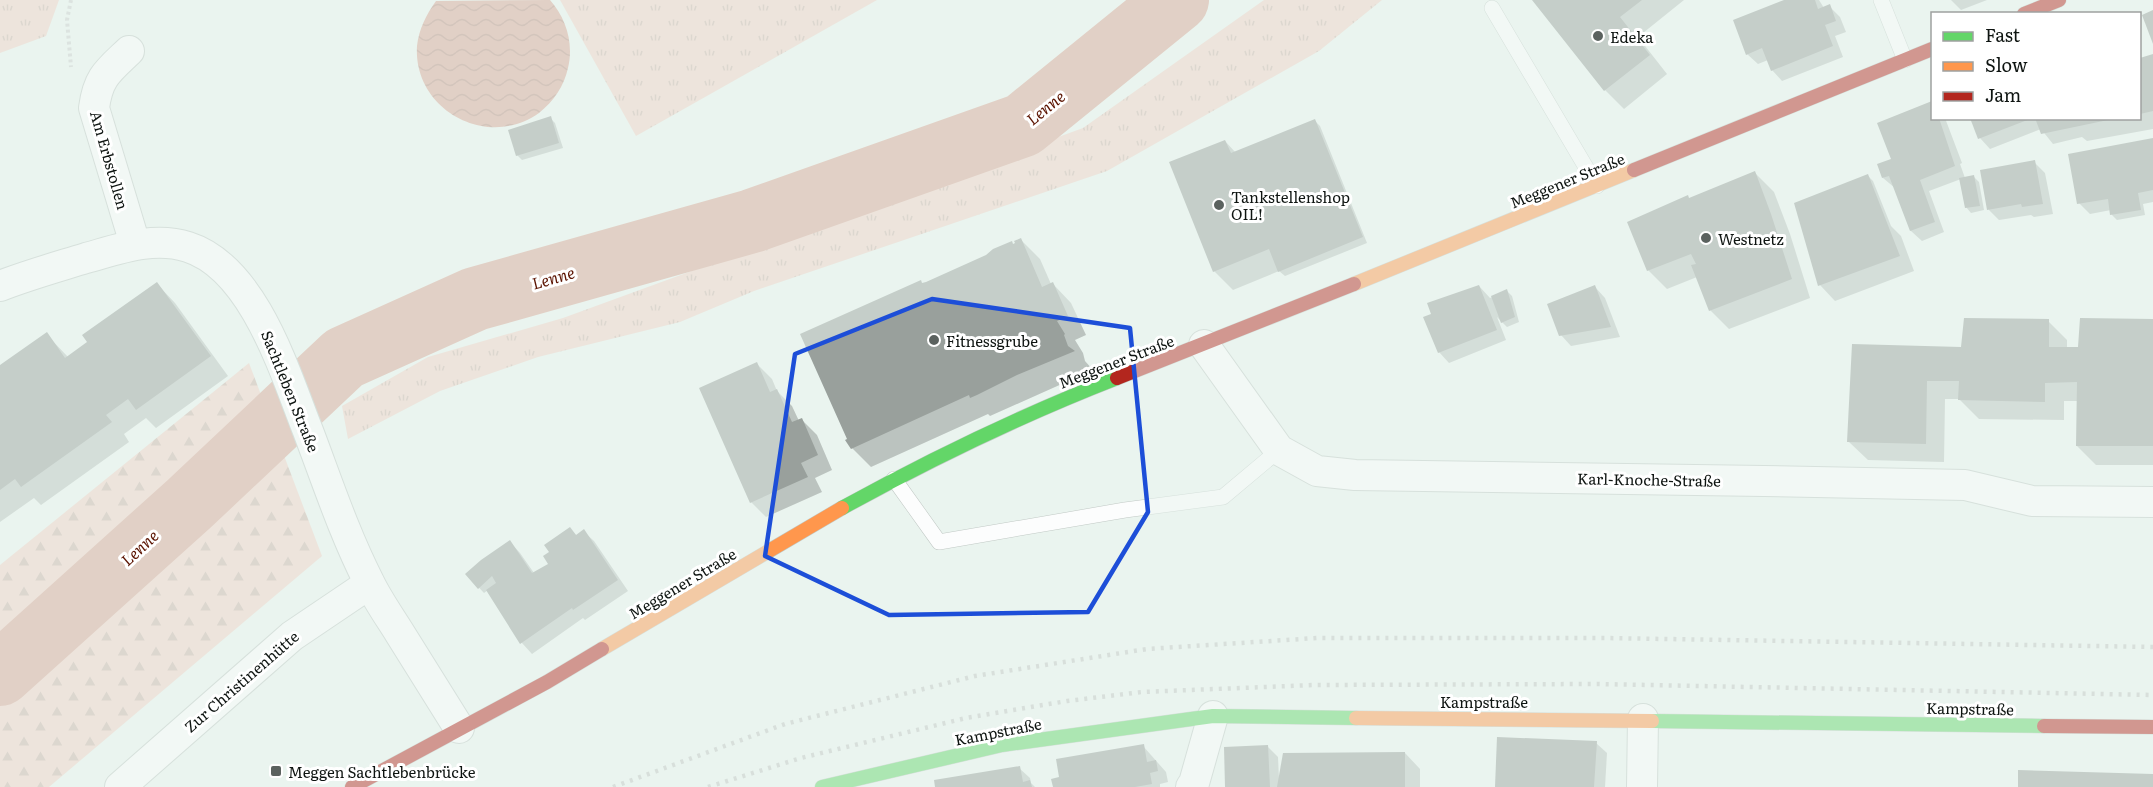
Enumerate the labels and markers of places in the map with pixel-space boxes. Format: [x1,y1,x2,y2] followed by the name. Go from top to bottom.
[1610,25,1654,48] place label: Edeka
[1591,29,1605,43] marker: Edeka
[1231,185,1350,225] place label: Tankstellenshop OIL!
[1212,198,1226,212] marker: Tankstellenshop OIL!
[1718,227,1784,250] place label: Westnetz
[1699,231,1713,245] marker: Westnetz
[946,329,1038,352] place label: Fitnessgrube
[927,333,941,347] marker: Fitnessgrube
[288,760,476,783] place label: Meggen Sachtlebenbrücke
[269,764,283,778] marker: Meggen Sachtlebenbrücke

